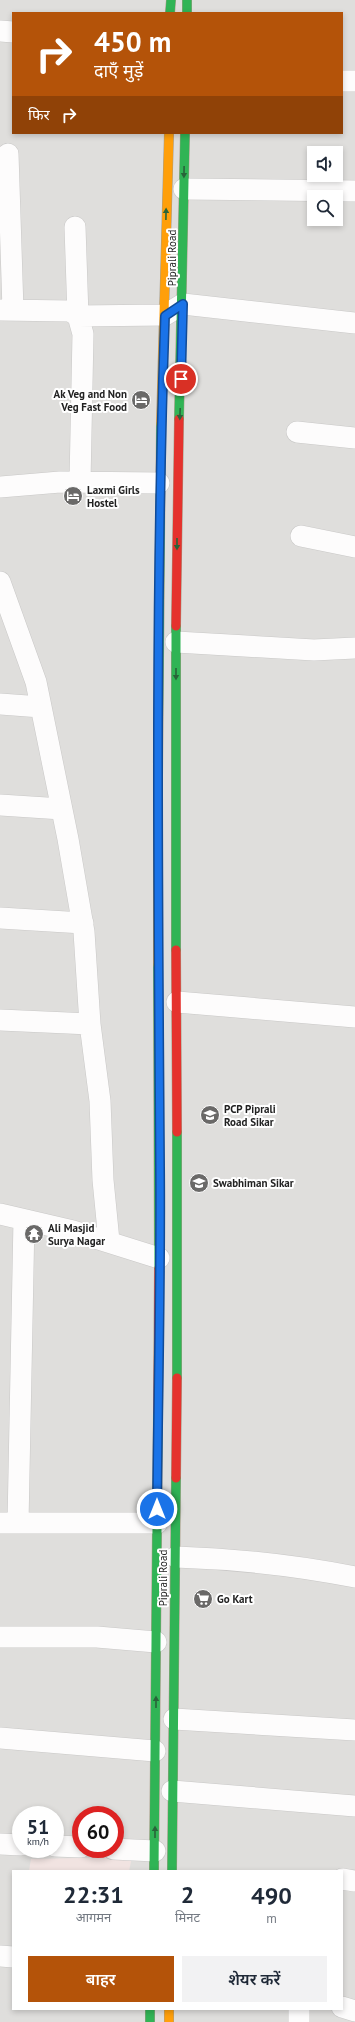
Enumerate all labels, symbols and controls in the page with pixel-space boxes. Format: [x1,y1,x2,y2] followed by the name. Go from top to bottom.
[94,23,171,60] text: 450 m
[28,28,80,80] icon: right
[94,59,143,82] text: दाएँ मुड़ें
[58,104,80,126] icon: right
[28,105,50,124] text: फिर
[307,146,343,226] map controls
[307,146,343,182] button: sound
[181,166,188,178] one-way arrow
[307,190,343,226] button: search
[163,207,169,220] one-way arrow
[165,230,179,286] street label: Piprali Road
[164,362,198,396] pin
[170,368,192,390] icon: arrive
[54,387,127,414] place label: Ak Veg and Non Veg Fast Food
[130,389,152,411] hotel icon: Ak Veg and Non Veg Fast Food
[177,408,183,421] one-way arrow
[87,483,140,510] place label: Laxmi Girls Hostel
[62,485,84,507] hotel icon: Laxmi Girls Hostel
[174,538,180,551] one-way arrow
[173,668,179,681] one-way arrow
[224,1102,276,1129] place label: PCP Piprali Road Sikar
[199,1104,221,1126] school or university icon: PCP Piprali Road Sikar
[188,1172,210,1194] school or university icon: Swabhiman Sikar
[213,1176,294,1190] place label: Swabhiman Sikar
[48,1221,105,1248] place label: Ali Masjid Surya Nagar
[23,1223,45,1245] temple icon: Ali Masjid Surya Nagar
[136,1488,178,1530] position arrow
[156,1550,170,1606] street label: Piprali Road
[192,1588,214,1610] supermarket icon: Go Kart
[217,1592,253,1606] place label: Go Kart
[153,1695,159,1708] one-way arrow
[72,1806,124,1858] speed limit sign: 60
[27,1814,49,1840] text: 51
[152,1825,158,1838] one-way arrow
[27,1835,49,1848] text: km/h
[63,1879,124,1910] text: 22:31
[181,1879,194,1910] text: 2
[251,1880,292,1911] text: 490
[76,1909,111,1926] text: आगमन
[175,1909,200,1926] text: मिनट
[266,1910,277,1927] text: m
[28,1956,174,2002] button: बाहर
[182,1956,327,2002] button: शेयर करें

